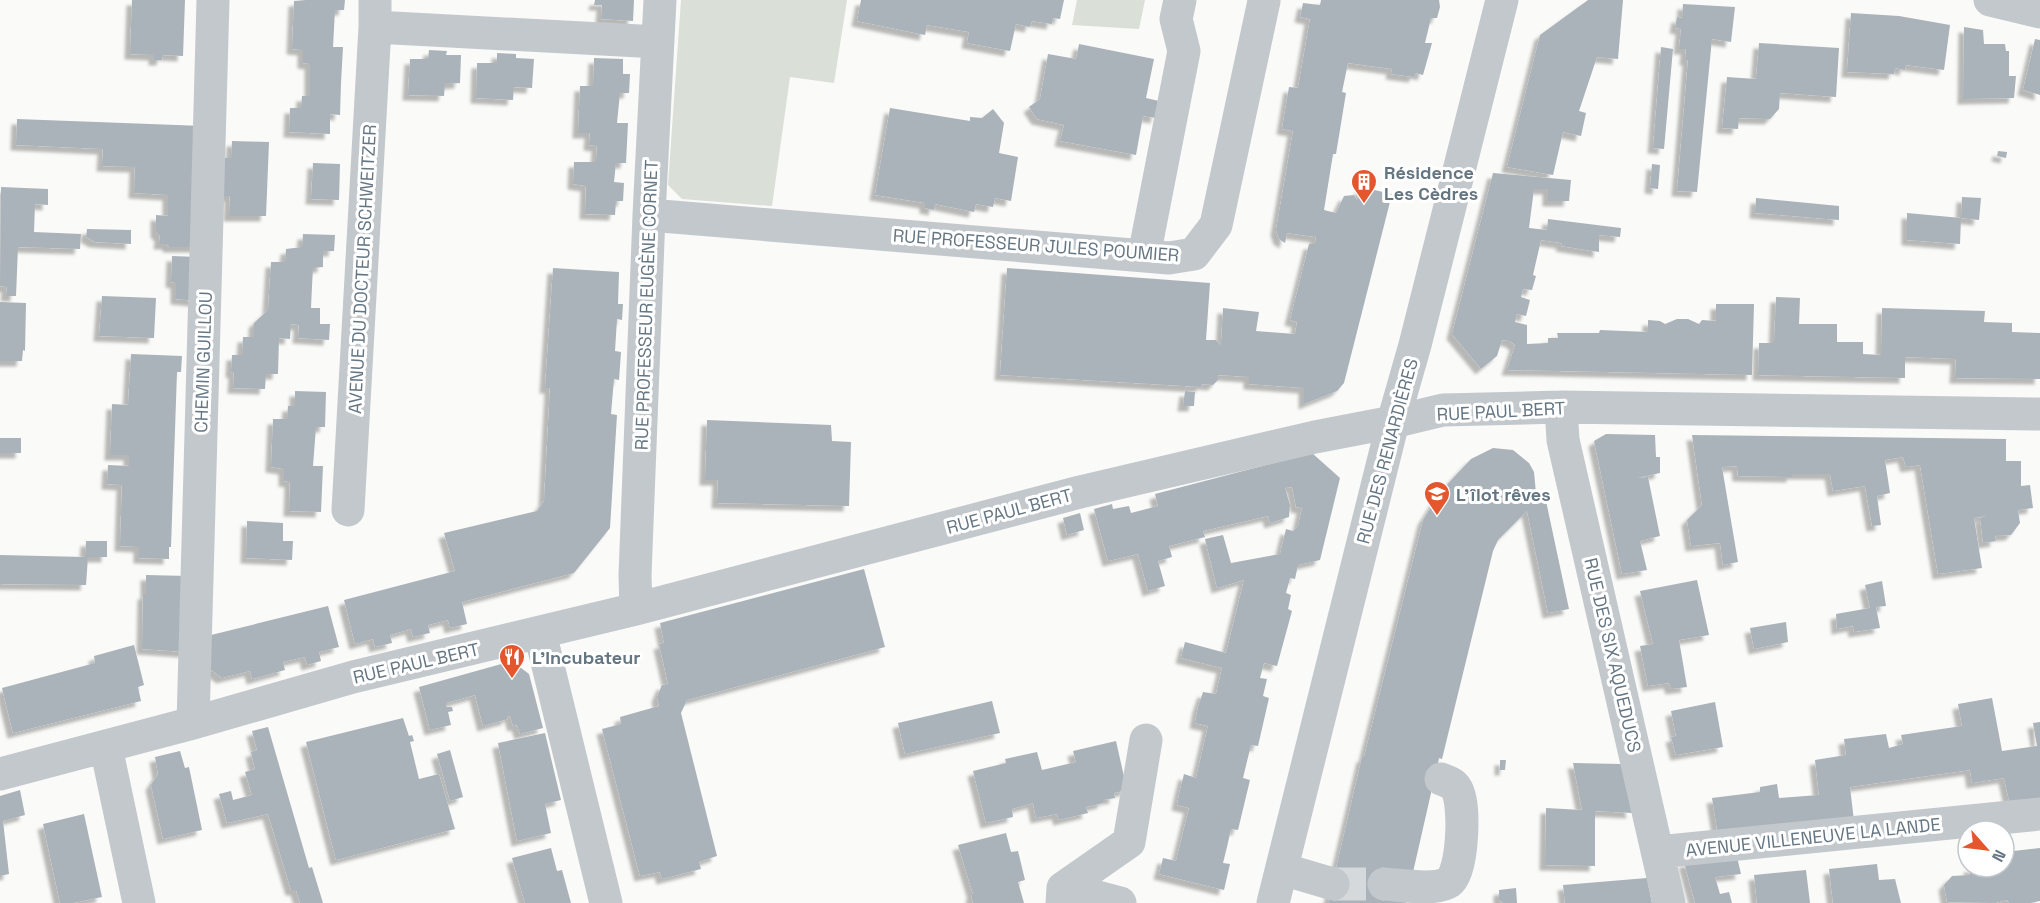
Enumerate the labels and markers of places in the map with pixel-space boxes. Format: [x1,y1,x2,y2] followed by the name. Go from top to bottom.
[1384,161,1478,205] place label: Résidence Les Cèdres
[1349,167,1379,205] building icon: Résidence Les Cèdres
[1422,479,1452,517] school or university icon: L'îlot rêves
[1456,483,1551,506] place label: L'îlot rêves
[497,642,527,680] restaurant icon: L'Incubateur
[532,646,640,669] place label: L'Incubateur

